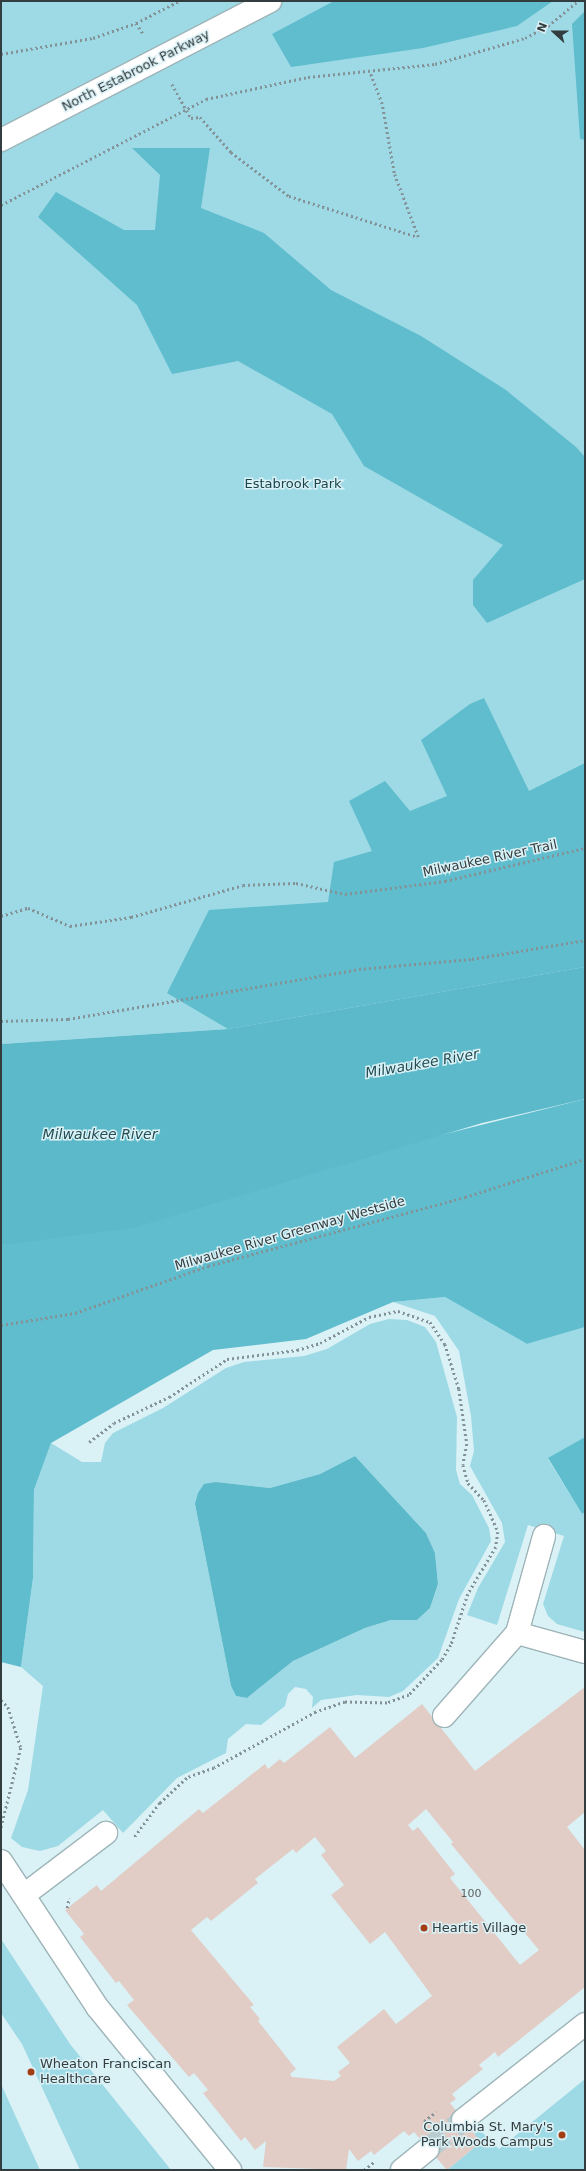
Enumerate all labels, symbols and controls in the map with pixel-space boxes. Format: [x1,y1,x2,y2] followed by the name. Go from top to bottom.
[534,12,574,52] north arrow
[535,21,550,34] text: N
[59,27,213,115] street label: North Estabrook Parkway
[244,476,342,492] park label: Estabrook Park
[421,837,559,881] street label: Milwaukee River Trail
[364,1045,480,1081] water label: Milwaukee River
[43,1126,157,1142] water label: Milwaukee River
[173,1194,407,1274] street label: Milwaukee River Greenway Westside
[461,1887,481,1901] house number: 100
[432,1920,526,1936] place label: Heartis Village
[419,1923,429,1933] marker: Heartis Village
[40,2057,171,2088] place label: Wheaton Franciscan Healthcare
[25,2066,37,2078] marker: Wheaton Franciscan Healthcare
[421,2120,553,2151] place label: Columbia St. Mary's Park Woods Campus
[556,2129,568,2141] marker: Columbia St. Mary's Park Woods Campus

